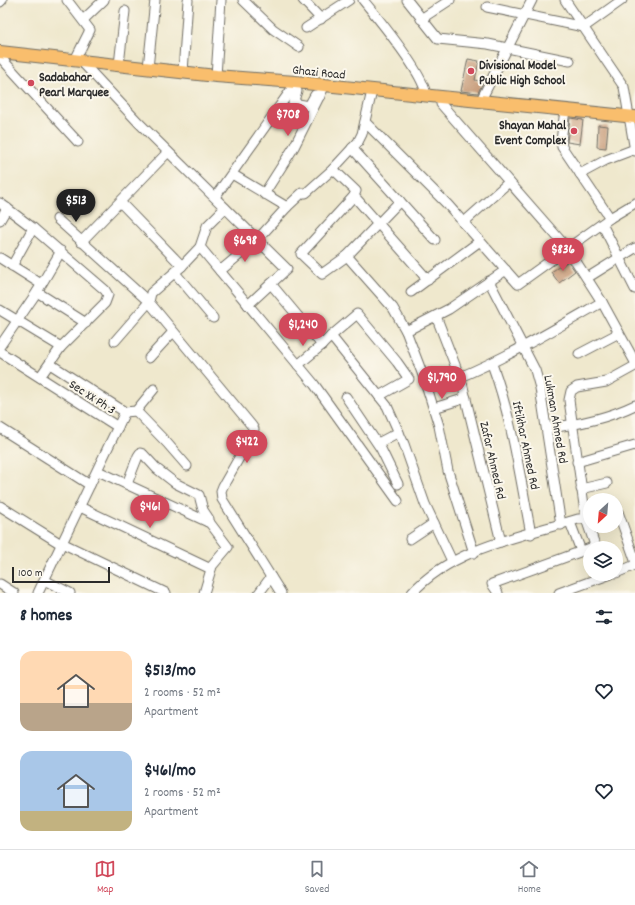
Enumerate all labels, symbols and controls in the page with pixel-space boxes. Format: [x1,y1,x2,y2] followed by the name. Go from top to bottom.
[479,57,566,91] place label: Divisional Model Public High School
[291,61,346,86] street label: Ghazi Road
[466,66,476,76] marker: Divisional Model Public High School
[39,69,109,103] place label: Sadabahar Pearl Marquee
[26,78,36,88] marker: Sadabahar Pearl Marquee
[264,103,312,137] pin: $708
[276,106,300,125] text: $708
[494,117,567,151] place label: Shayan Mahal Event Complex
[569,126,579,136] marker: Shayan Mahal Event Complex
[52,189,100,223] pin: $513
[65,192,87,211] text: $513
[221,229,269,263] pin: $698
[233,232,257,251] text: $698
[539,238,587,272] pin: $836
[551,241,575,260] text: $836
[270,313,336,347] pin: $1,240
[288,316,318,335] text: $1,240
[409,366,475,400] pin: $1,790
[427,369,457,388] text: $1,790
[537,374,572,465] street label: Lukman Ahmed Rd
[64,376,119,420] street label: Sec XX Ph 3
[506,399,543,492] street label: Iftikhar Ahmed Rd
[473,420,510,501] street label: Zafar Ahmed Rd
[223,430,271,464] pin: $422
[235,433,259,452] text: $422
[583,493,623,533] north arrow
[583,493,623,581] map controls
[126,495,174,529] pin: $461
[139,498,161,517] text: $461
[583,541,623,581] button: layers
[12,565,110,584] scale bar
[18,566,42,582] text: 100 m
[20,605,72,629] text: 8 homes
[593,606,615,628] icon: filters
[144,660,196,684] text: $513/mo
[52,667,100,715] icon: home
[593,680,615,702] icon: heart
[144,684,221,703] text: 2 rooms · 52 m²
[144,703,198,722] text: Apartment
[144,760,196,784] text: $461/mo
[52,767,100,815] icon: home
[593,780,615,802] icon: heart
[144,784,221,803] text: 2 rooms · 52 m²
[144,803,198,822] text: Apartment
[94,858,116,898] tab: Map
[305,858,329,898] tab: Saved
[518,858,541,898] tab: Home

